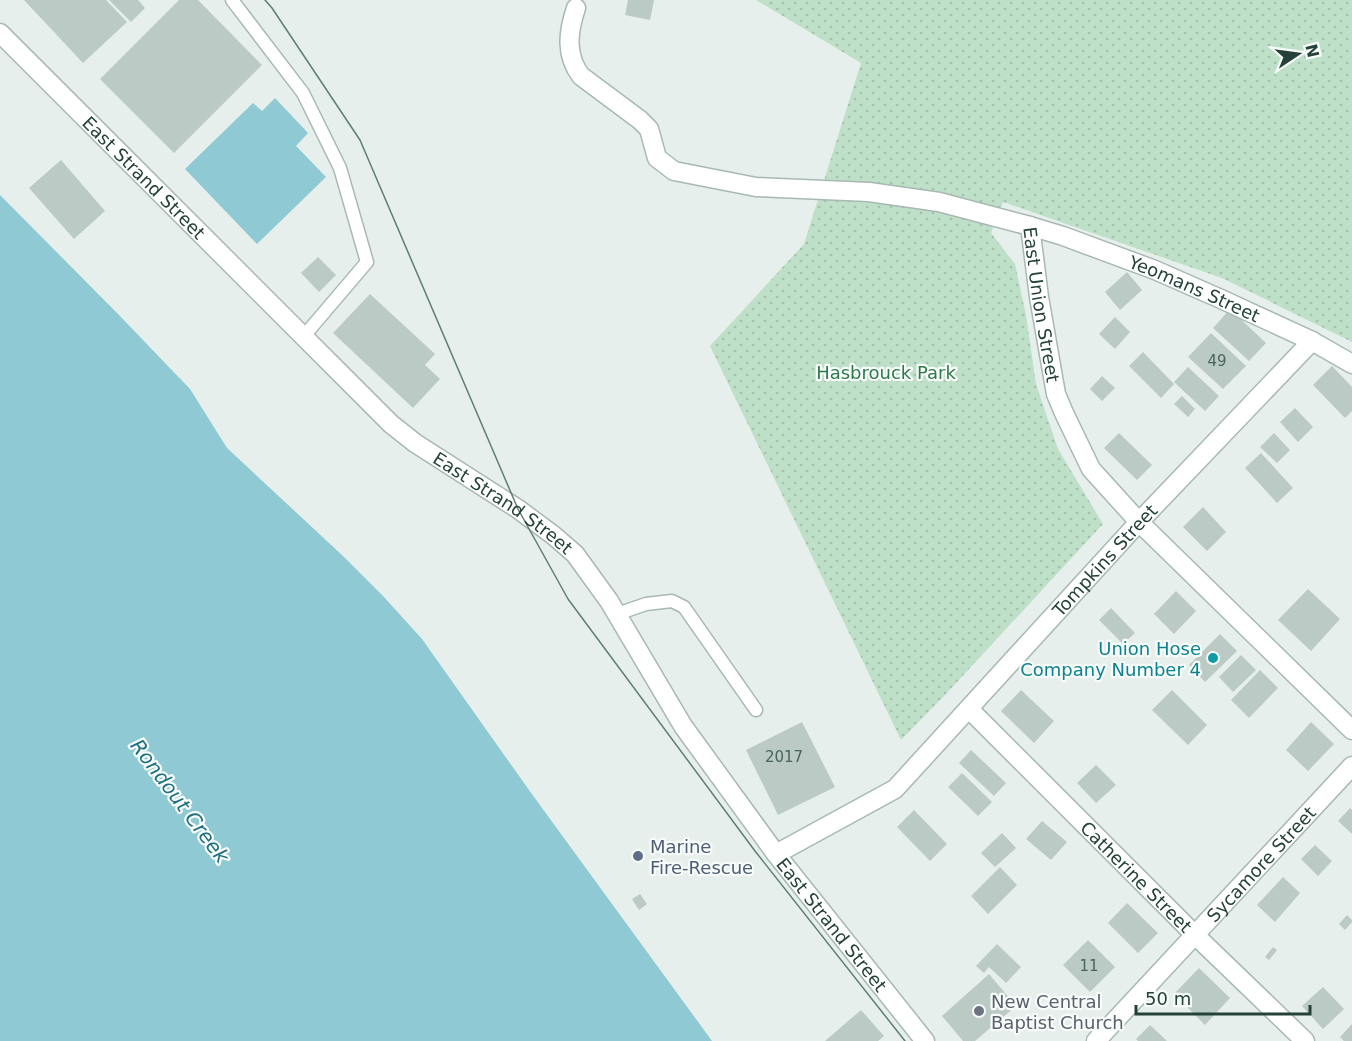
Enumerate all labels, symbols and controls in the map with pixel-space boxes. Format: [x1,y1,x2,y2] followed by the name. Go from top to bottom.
[1268,24,1328,84] north arrow
[1301,42,1323,59] text: N
[79,112,210,243] street label: East Strand Street
[1020,226,1064,384] street label: East Union Street
[1125,250,1263,326] street label: Yeomans Street
[1207,352,1227,370] house number: 49
[816,362,956,383] park label: Hasbrouck Park
[430,447,577,558] street label: East Strand Street
[1047,500,1161,621] street label: Tompkins Street
[1020,638,1201,680] place label: Union Hose Company Number 4
[1206,651,1220,665] marker: Union Hose Company Number 4
[126,734,235,869] water label: Rondout Creek
[765,748,803,766] house number: 2017
[1202,802,1320,926] street label: Sycamore Street
[1077,817,1197,937] street label: Catherine Street
[650,836,753,878] place label: Marine Fire-Rescue
[631,849,645,863] marker: Marine Fire-Rescue
[772,853,892,995] street label: East Strand Street
[1079,957,1099,975] house number: 11
[1136,978,1310,1016] scale bar
[1145,988,1191,1009] text: 50 m
[991,991,1124,1033] place label: New Central Baptist Church
[972,1004,986,1018] marker: New Central Baptist Church

